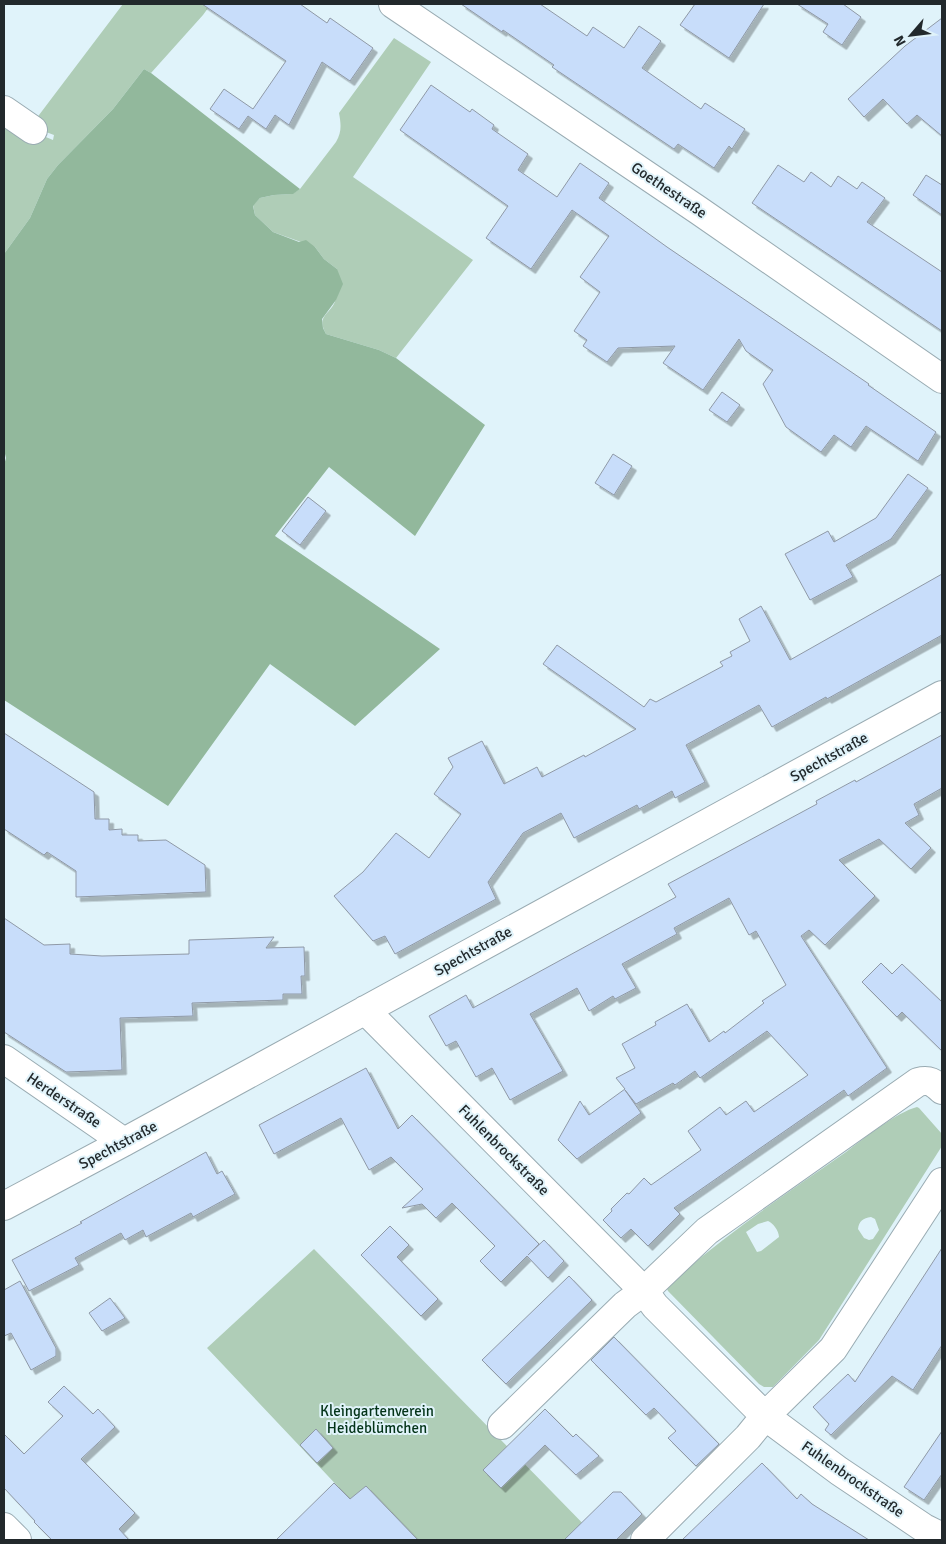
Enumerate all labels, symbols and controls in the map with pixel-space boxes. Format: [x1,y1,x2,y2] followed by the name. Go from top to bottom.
[886,10,936,60] north arrow
[890,33,910,49] text: N
[628,158,710,222] street label: Goethestraße
[787,728,871,786] street label: Spechtstraße
[431,922,515,980] street label: Spechtstraße
[23,1069,105,1131] street label: Herderstraße
[455,1101,553,1199] street label: Fuhlenbrockstraße
[76,1117,160,1173] street label: Spechtstraße
[320,1402,434,1437] park label: Kleingartenverein Heideblümchen
[798,1437,908,1521] street label: Fuhlenbrockstraße

